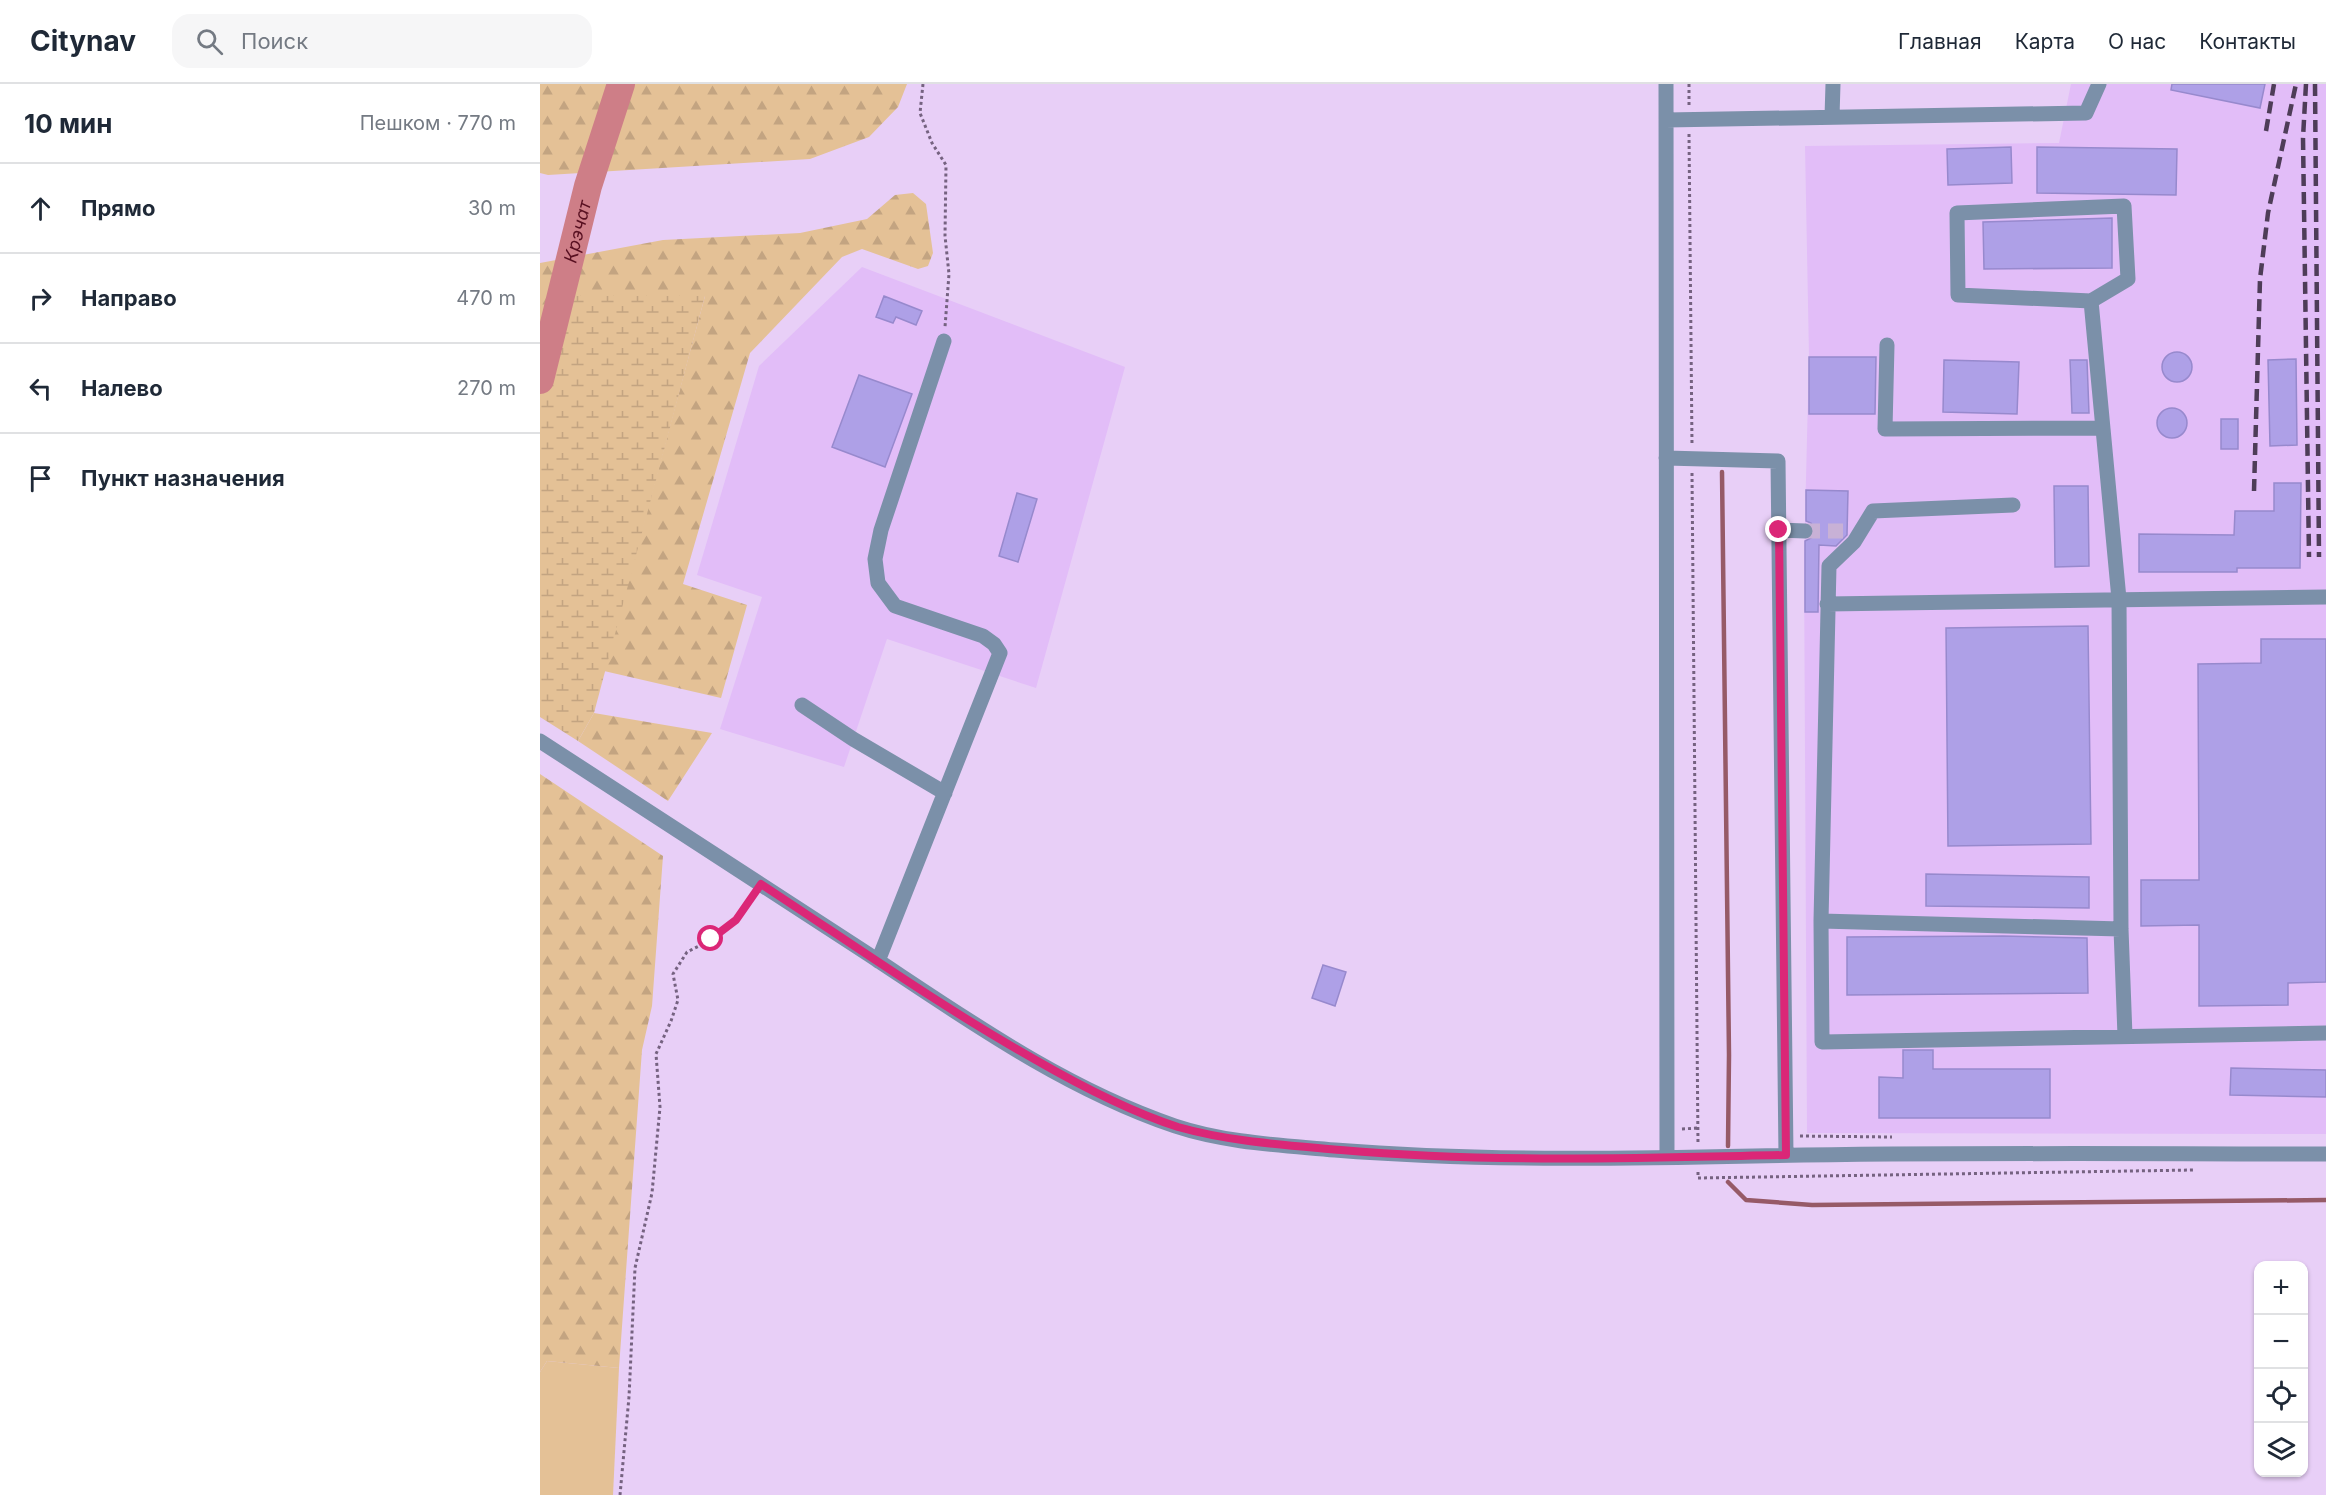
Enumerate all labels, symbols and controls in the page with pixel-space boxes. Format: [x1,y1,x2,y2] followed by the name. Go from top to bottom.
[172,14,592,68] search box
[30,24,136,58] text: Citynav
[193,25,226,58] icon: search
[241,28,308,54] text: Поиск
[1898,29,1982,54] text: Главная
[2015,29,2075,54] text: Карта
[2108,29,2166,54] text: О нас
[2199,29,2296,54] text: Контакты
[24,108,112,139] text: 10 мин
[360,111,516,135] text: Пешком · 770 m
[24,192,57,225] icon: ahead
[81,195,155,221] text: Прямо
[468,196,516,220] text: 30 m
[559,197,595,265] water label: Крэчат
[24,282,57,315] icon: right
[81,285,177,311] text: Направо
[456,286,516,310] text: 470 m
[24,372,57,405] icon: left
[81,375,163,401] text: Налево
[457,376,516,400] text: 270 m
[24,462,57,495] icon: arrive
[81,465,285,491] text: Пункт назначения
[1765,516,1791,542] route end
[697,925,723,951] route start
[2254,1261,2308,1477] map controls
[2254,1261,2308,1315] button: +
[2254,1315,2308,1369] button: −
[2254,1369,2308,1423] button: locate
[2254,1423,2308,1477] button: layers

